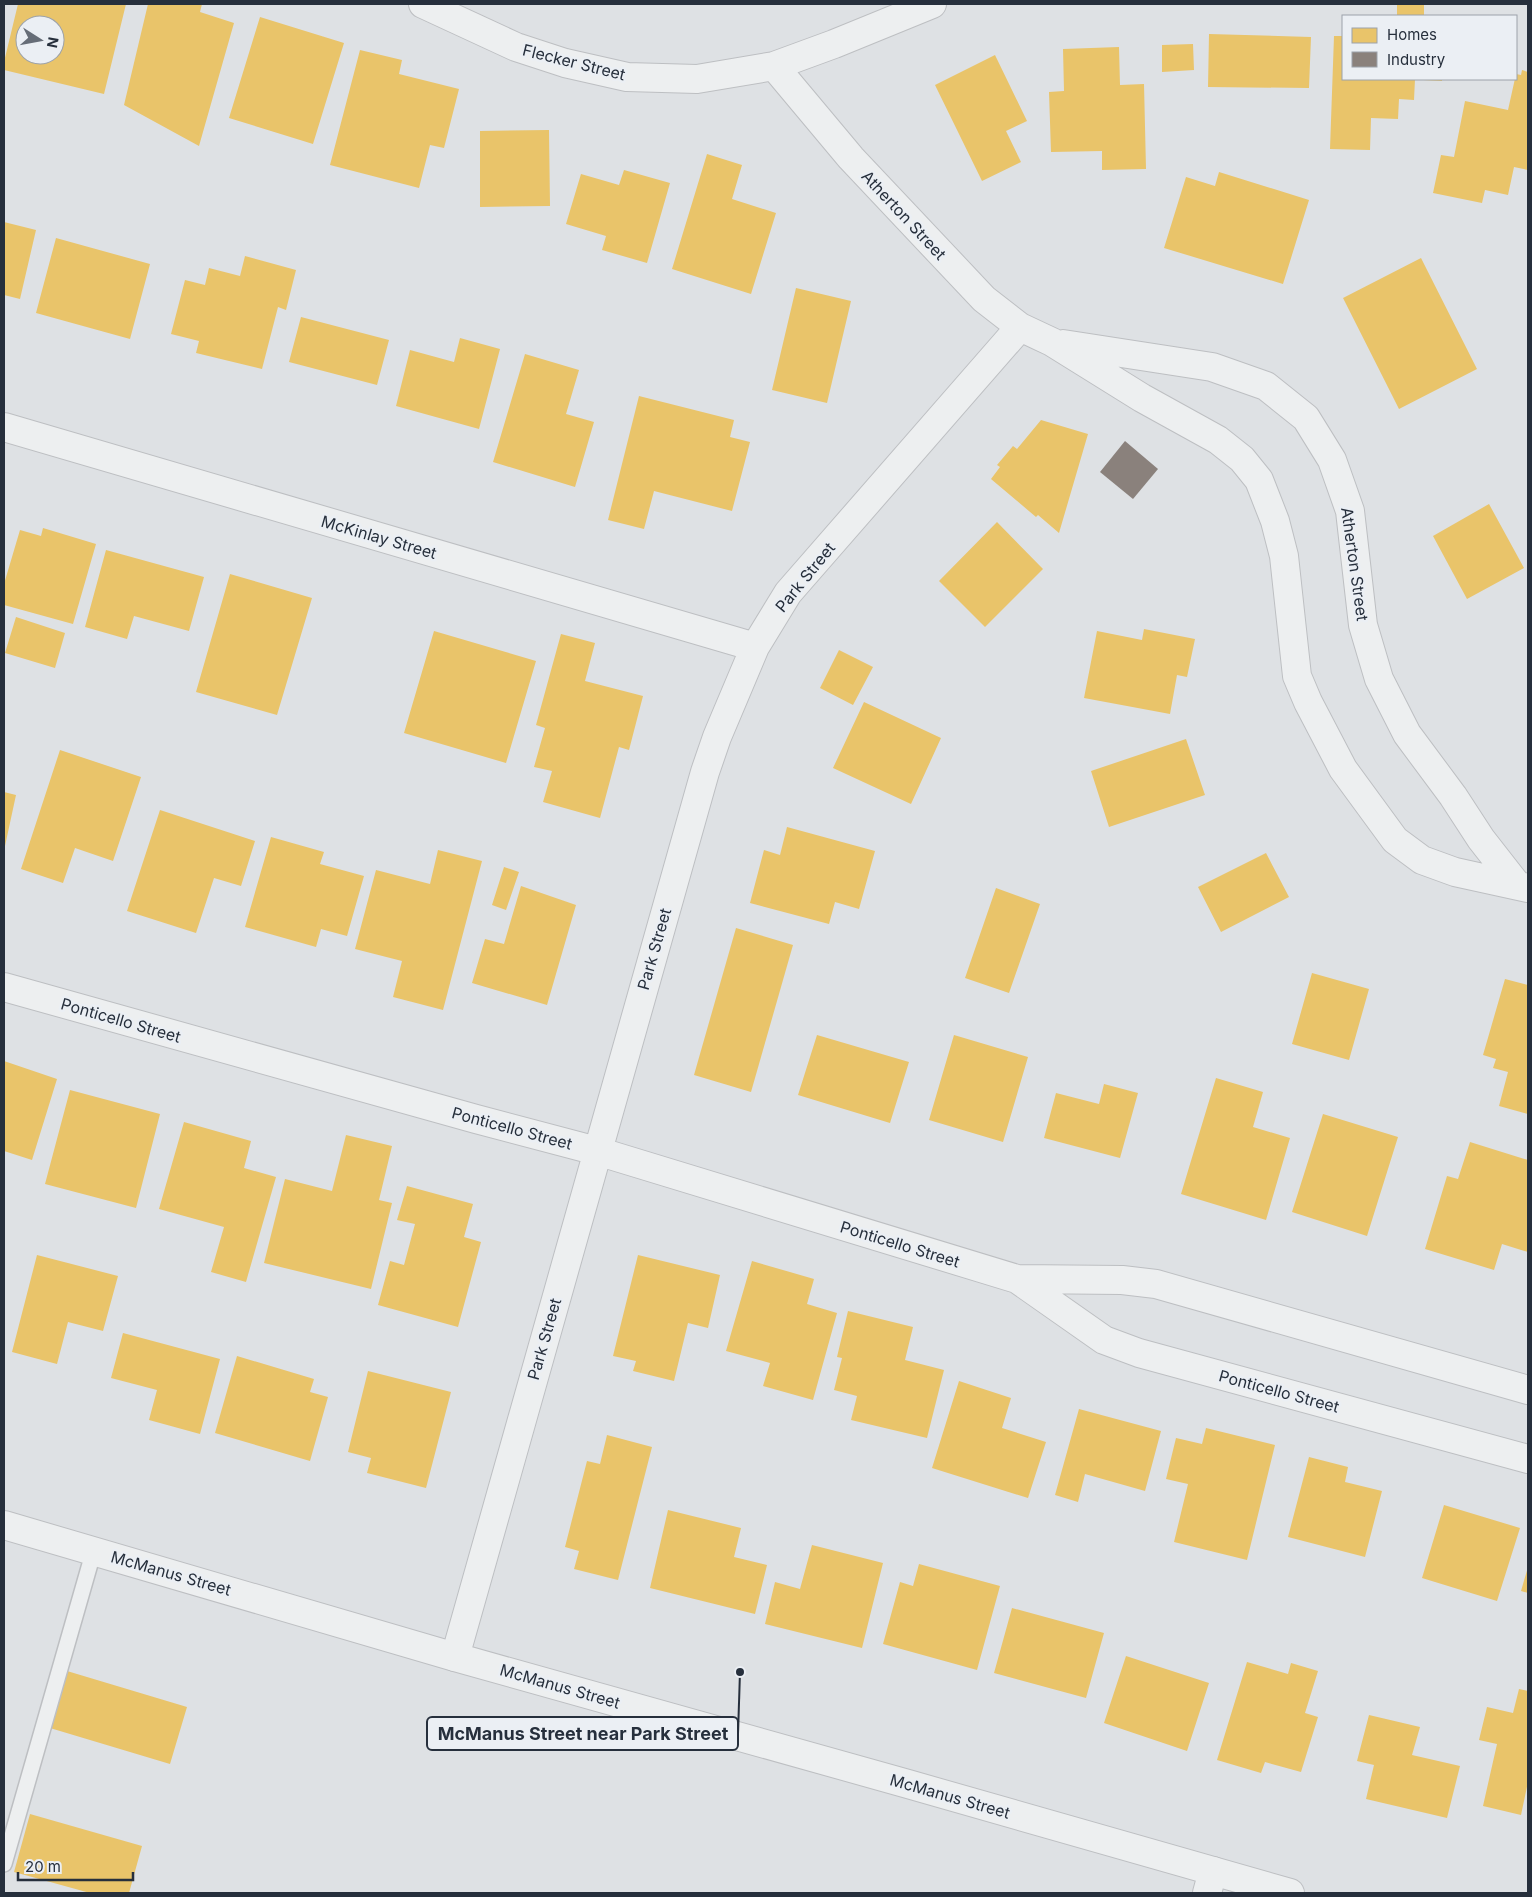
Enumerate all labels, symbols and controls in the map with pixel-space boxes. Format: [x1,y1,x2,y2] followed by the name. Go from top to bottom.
[15,15,65,65] north arrow
[1342,15,1517,80] legend
[1387,25,1437,44] text: Homes
[44,36,63,49] text: N
[521,40,627,84] street label: Flecker Street
[1387,50,1446,69] text: Industry
[858,166,950,264] street label: Atherton Street
[1337,506,1373,622] street label: Atherton Street
[319,511,439,563] street label: McKinlay Street
[771,538,839,616] street label: Park Street
[633,906,675,992] street label: Park Street
[59,993,183,1047] street label: Ponticello Street
[450,1102,574,1154] street label: Ponticello Street
[838,1216,962,1272] street label: Ponticello Street
[523,1296,565,1382] street label: Park Street
[1217,1365,1341,1417] street label: Ponticello Street
[109,1546,233,1600] street label: McManus Street
[498,1659,622,1713] street label: McManus Street
[427,1717,738,1750] callout: McManus Street near Park Street
[438,1723,729,1744] text: McManus Street near Park Street
[888,1769,1012,1823] street label: McManus Street
[18,1850,132,1882] scale bar
[25,1857,61,1876] text: 20 m

